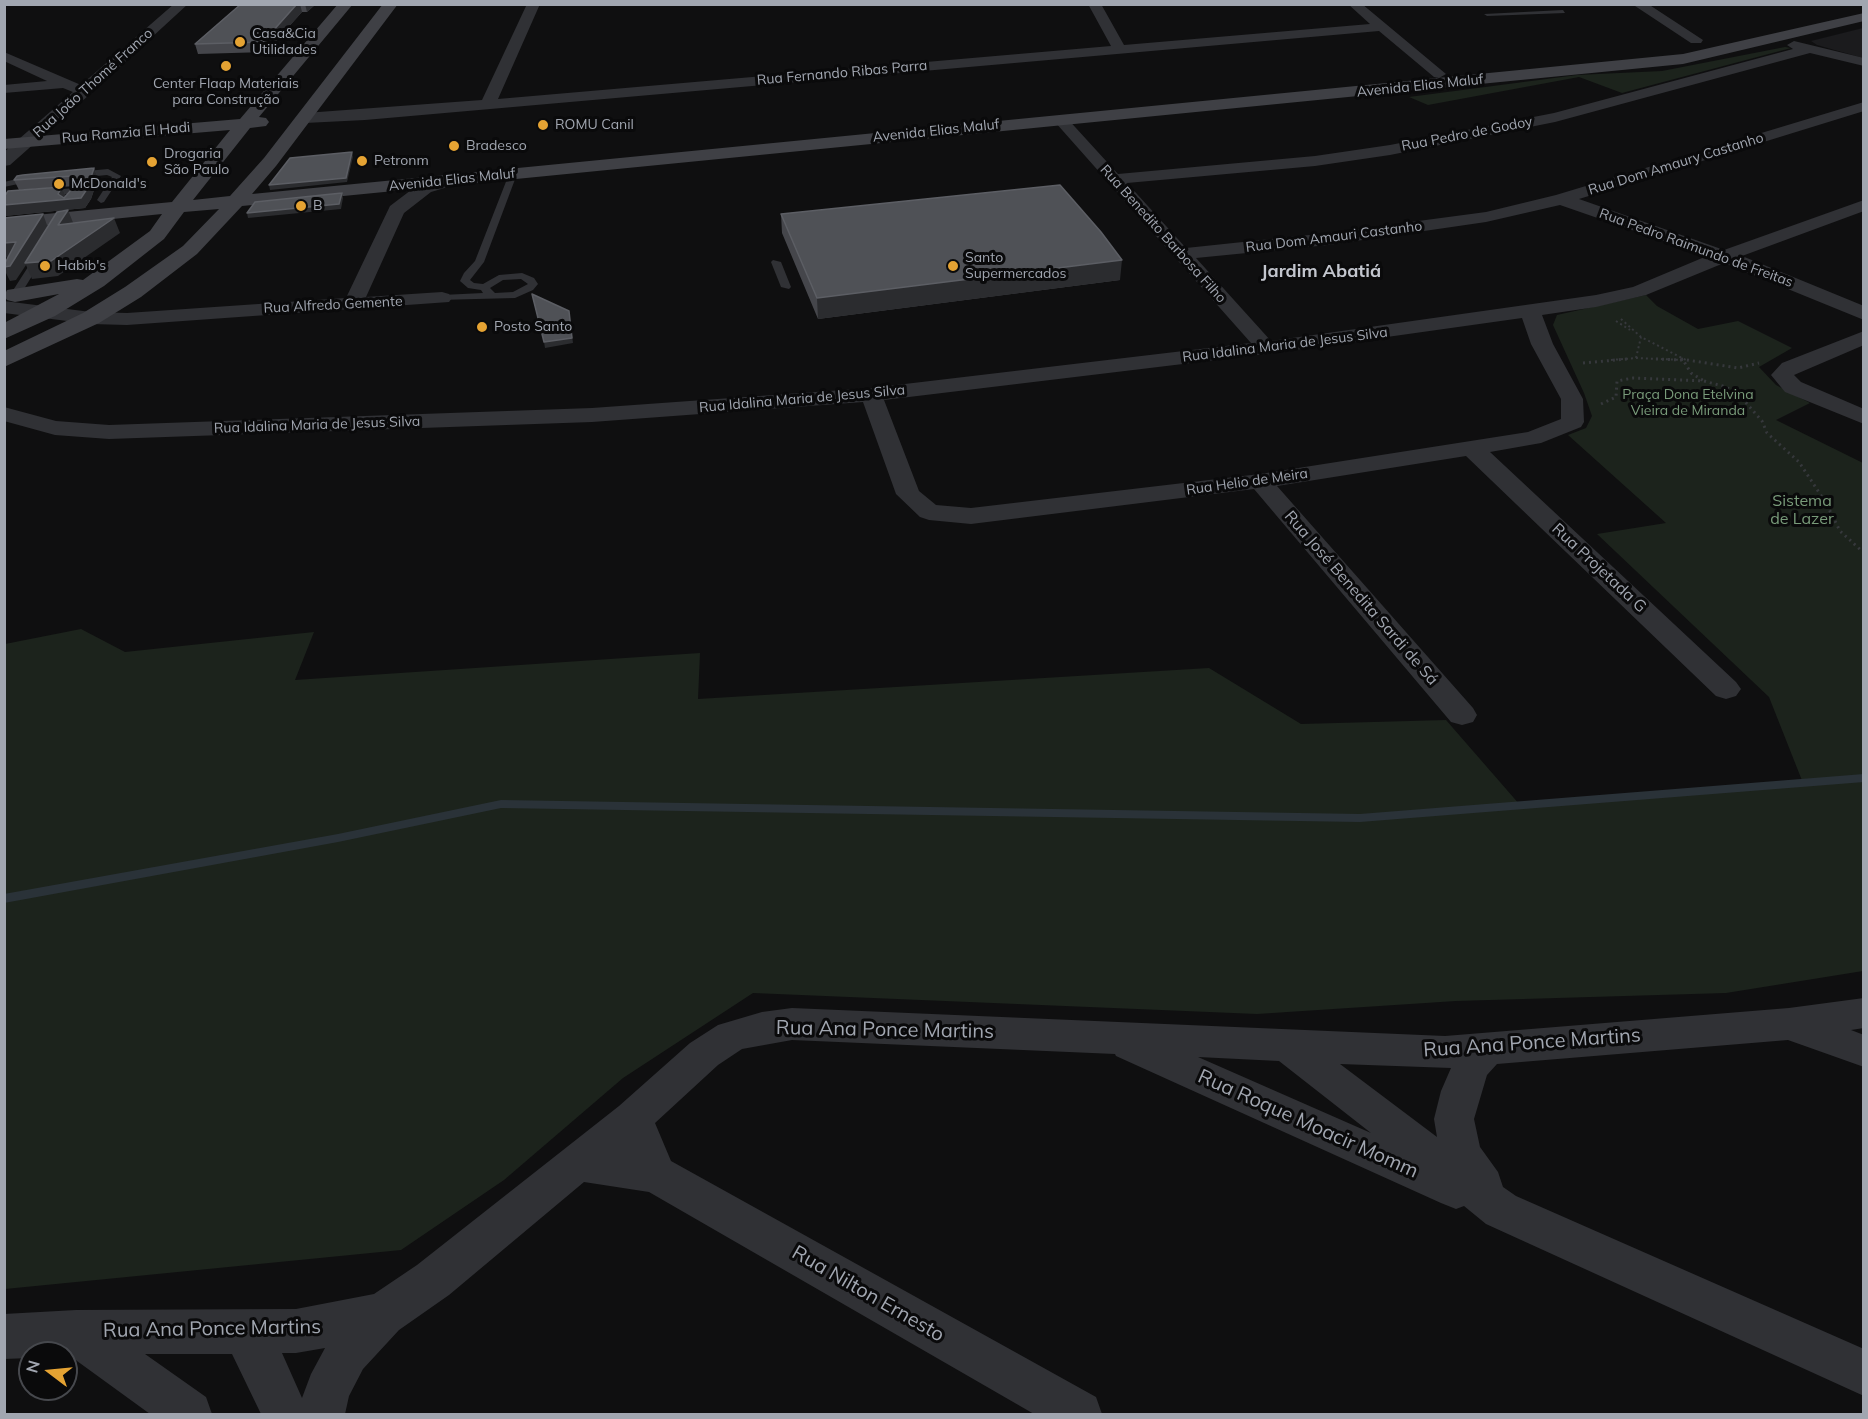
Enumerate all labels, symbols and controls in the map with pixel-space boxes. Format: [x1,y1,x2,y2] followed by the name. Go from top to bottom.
[30,25,156,141] street label: Rua João Thomé Franco
[252,26,317,58] place label: Casa&Cia Utilidades
[233,35,247,49] marker: Casa&Cia Utilidades
[756,57,928,89] street label: Rua Fernando Ribas Parra
[219,59,233,73] marker: Center Flaap Materiais para Construção
[1356,71,1484,101] street label: Avenida Elias Maluf
[153,76,299,108] place label: Center Flaap Materiais para Construção
[1400,113,1534,155] street label: Rua Pedro de Godoy
[872,116,1000,146] street label: Avenida Elias Maluf
[555,117,634,133] place label: ROMU Canil
[536,118,550,132] marker: ROMU Canil
[61,119,191,147] street label: Rua Ramzia El Hadi
[1586,129,1766,199] street label: Rua Dom Amaury Castanho
[466,138,527,154] place label: Bradesco
[447,139,461,153] marker: Bradesco
[164,146,229,178] place label: Drogaria São Paulo
[374,153,429,169] place label: Petronm
[355,154,369,168] marker: Petronm
[145,155,159,169] marker: Drogaria São Paulo
[1096,161,1230,307] street label: Rua Benedito Barbosa Filho
[388,165,516,195] street label: Avenida Elias Maluf
[71,176,147,192] place label: McDonald's
[52,177,66,191] marker: McDonald's
[313,198,323,214] place label: B
[294,199,308,213] marker: B
[1597,205,1795,291] street label: Rua Pedro Raimundo de Freitas
[1245,218,1423,256] street label: Rua Dom Amauri Castanho
[965,250,1066,282] place label: Santo Supermercados
[57,258,106,274] place label: Habib's
[38,259,52,273] marker: Habib's
[946,259,960,273] marker: Santo Supermercados
[1261,261,1381,283] district label: Jardim Abatiá
[263,293,403,317] street label: Rua Alfredo Gemente
[494,319,572,335] place label: Posto Santo
[475,320,489,334] marker: Posto Santo
[1181,324,1389,366] street label: Rua Idalina Maria de Jesus Silva
[698,382,906,416] street label: Rua Idalina Maria de Jesus Silva
[1622,387,1754,419] park label: Praça Dona Etelvina Vieira de Miranda
[213,413,421,437] street label: Rua Idalina Maria de Jesus Silva
[1185,465,1309,499] street label: Rua Helio de Meira
[1770,491,1834,529] park label: Sistema de Lazer
[1280,507,1442,689] street label: Rua José Benedita Sardi de Sá
[1548,519,1650,617] street label: Rua Projetada G
[776,1016,994,1044] street label: Rua Ana Ponce Martins
[1422,1023,1642,1063] street label: Rua Ana Ponce Martins
[1194,1064,1422,1184] street label: Rua Roque Moacir Momm
[787,1241,949,1347] street label: Rua Nilton Ernesto
[103,1315,321,1343] street label: Rua Ana Ponce Martins
[18,1341,78,1401] north arrow
[21,1358,44,1375] text: N

